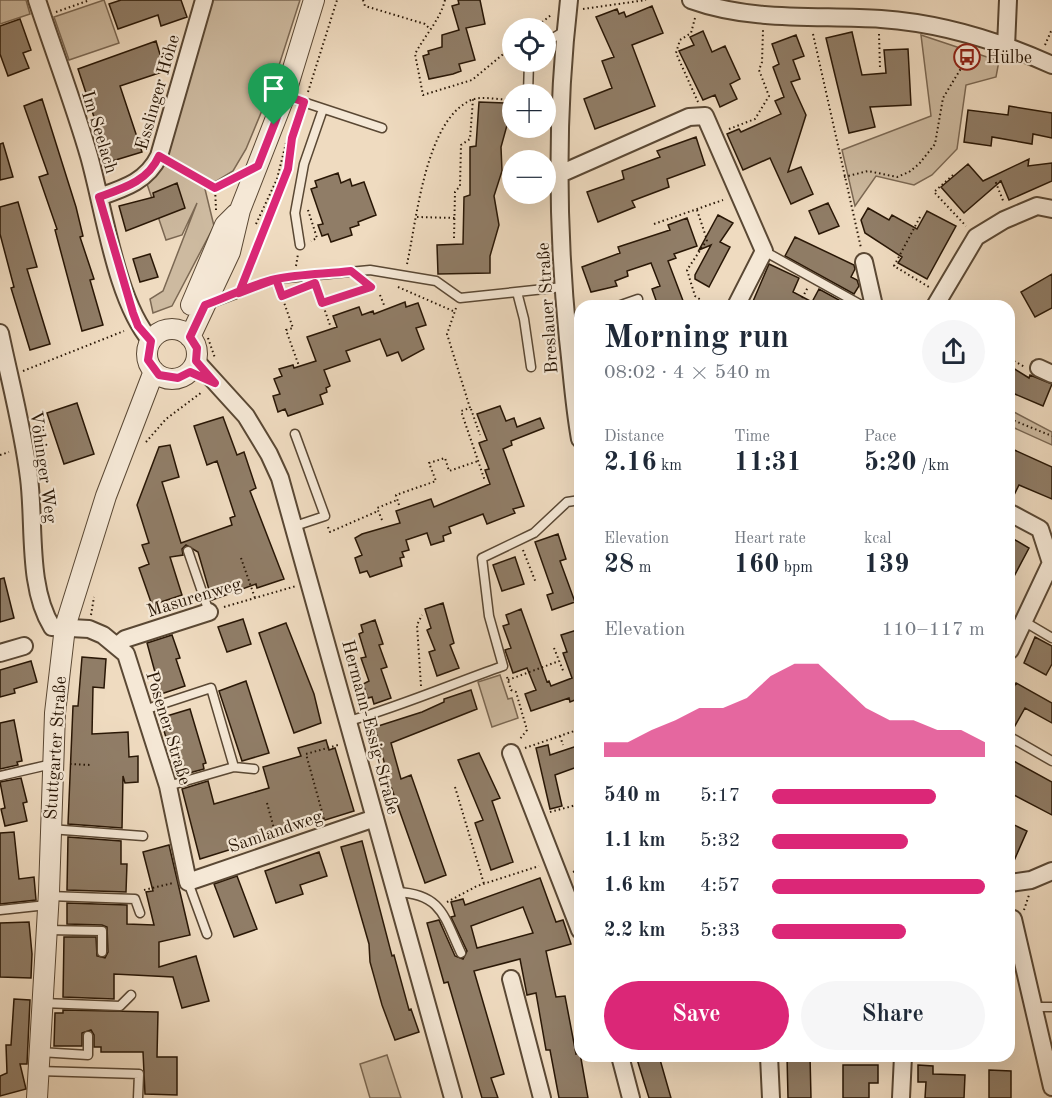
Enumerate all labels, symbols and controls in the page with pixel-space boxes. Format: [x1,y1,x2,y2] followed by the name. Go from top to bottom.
[502,18,556,204] map controls
[502,18,556,72] button: locate
[133,33,183,152] street label: Esslinger Höhe
[952,42,982,72] bus stop icon: Hülbe
[986,49,1032,67] place label: Hülbe
[248,63,299,125] pin
[257,72,290,105] icon: arrive
[502,84,556,138] button: +
[78,89,120,176] street label: Im Seelach
[502,150,556,204] button: −
[534,242,562,374] street label: Breslauer Straße
[922,320,985,383] button: share
[604,322,789,355] text: Morning run
[604,363,771,383] text: 08:02 · 4 × 540 m
[26,410,60,525] street label: Vöhinger Weg
[604,429,664,445] text: Distance
[734,429,770,445] text: Time
[864,429,896,445] text: Pace
[604,450,657,476] text: 2.16
[734,450,802,476] text: 11:31
[864,450,917,476] text: 5:20
[657,458,682,474] text: km
[917,458,949,474] text: /km
[604,531,669,547] text: Elevation
[734,531,806,547] text: Heart rate
[864,531,892,547] text: kcal
[604,552,634,578] text: 28
[734,552,779,578] text: 160
[864,552,909,578] text: 139
[634,560,651,576] text: m
[779,560,813,576] text: bpm
[145,575,244,621] street label: Masurenweg
[604,620,685,640] text: Elevation
[882,620,985,640] text: 110–117 m
[338,638,402,816] street label: Hermann-Essig-Straße
[142,669,194,787] street label: Posener Straße
[42,676,70,821] street label: Stuttgarter Straße
[604,786,660,806] text: 540 m
[700,786,740,806] text: 5:17
[226,807,325,856] street label: Samlandweg
[604,831,666,851] text: 1.1 km
[700,831,740,851] text: 5:32
[604,876,666,896] text: 1.6 km
[700,876,740,896] text: 4:57
[604,921,666,941] text: 2.2 km
[700,921,740,941] text: 5:33
[604,981,789,1050] button: Save
[801,981,985,1050] button: Share

